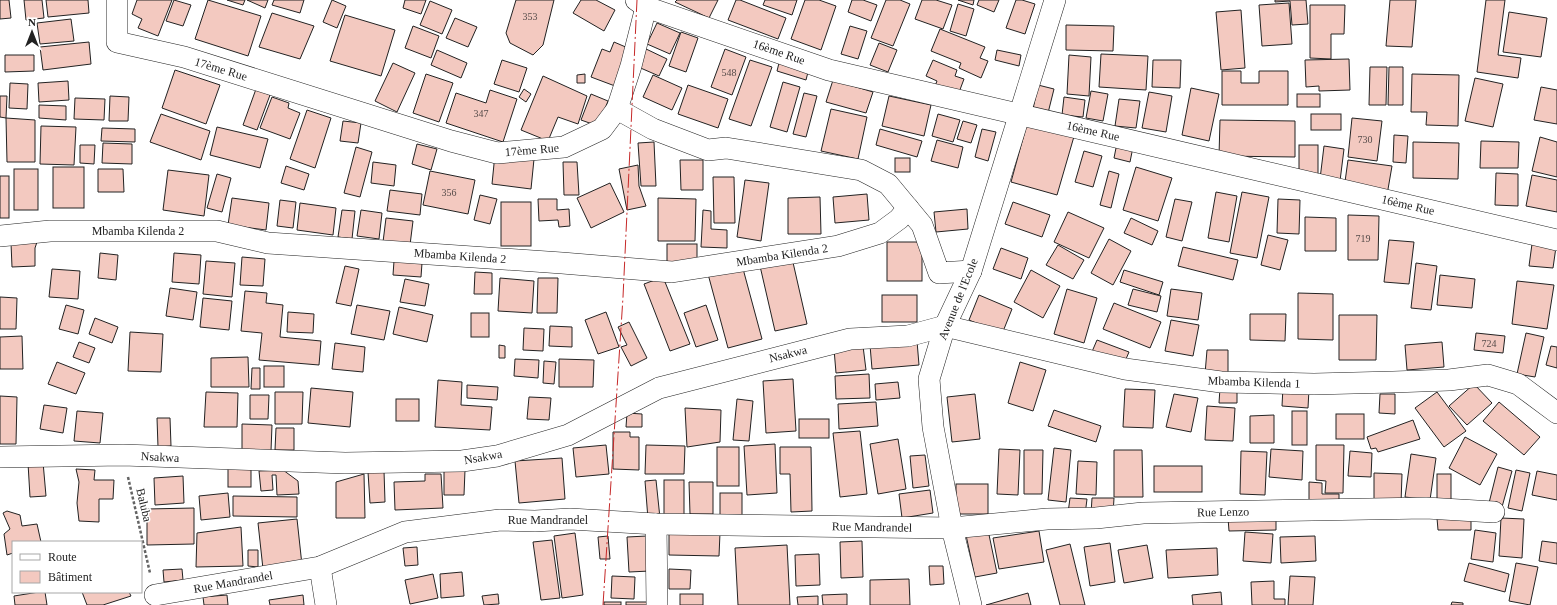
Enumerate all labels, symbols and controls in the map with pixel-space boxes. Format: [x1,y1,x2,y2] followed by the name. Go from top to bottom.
[523,11,538,22] house number: 353
[12,12,52,52] north arrow
[28,16,36,28] text: N
[751,37,807,67] street label: 16ème Rue
[193,54,249,84] street label: 17ème Rue
[722,67,737,78] house number: 548
[474,108,489,119] house number: 347
[1065,118,1121,144] street label: 16ème Rue
[1358,134,1373,145] house number: 730
[504,141,560,159] street label: 17ème Rue
[442,187,457,198] house number: 356
[1380,192,1436,218] street label: 16ème Rue
[92,224,184,238] street label: Mbamba Kilenda 2
[1356,233,1371,244] house number: 719
[735,241,829,269] street label: Mbamba Kilenda 2
[413,246,507,266] street label: Mbamba Kilenda 2
[935,256,981,342] street label: Avenue de l'Ecole
[1482,338,1497,349] house number: 724
[768,342,809,365] street label: Nsakwa
[1207,373,1301,391] street label: Mbamba Kilenda 1
[463,447,504,467] street label: Nsakwa
[140,449,180,465] street label: Nsakwa
[133,487,155,524] street label: Baluba
[1197,505,1249,519] street label: Rue Lenzo
[508,513,589,527] street label: Rue Mandrandel
[832,519,913,535] street label: Rue Mandrandel
[12,541,142,593] legend
[48,550,77,564] text: Route
[192,568,274,596] street label: Rue Mandrandel
[48,570,93,584] text: Bâtiment

